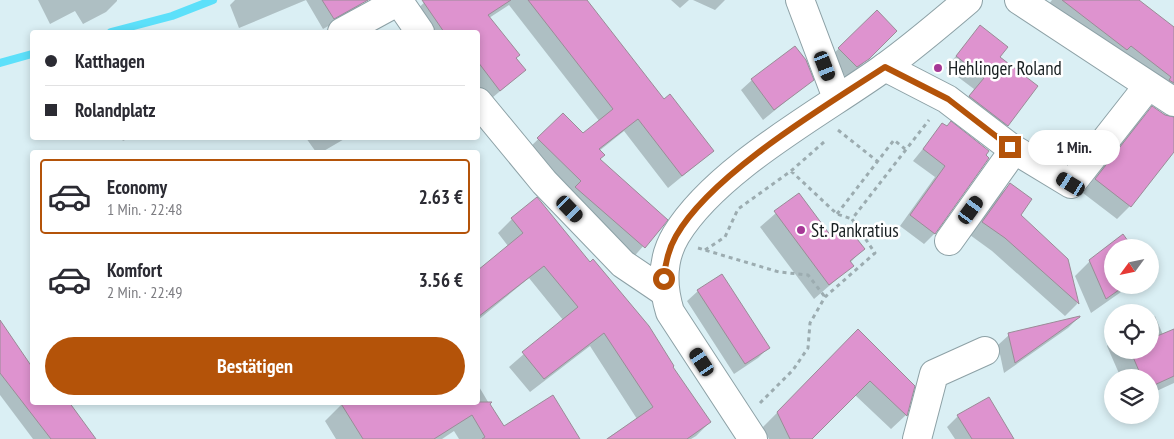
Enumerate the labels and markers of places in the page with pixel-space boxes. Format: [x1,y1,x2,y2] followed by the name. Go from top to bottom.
[948,56,1062,80] place label: Hehlinger Roland
[932,62,944,74] marker: Hehlinger Roland
[811,218,899,242] place label: St. Pankratius
[795,224,807,236] marker: St. Pankratius

